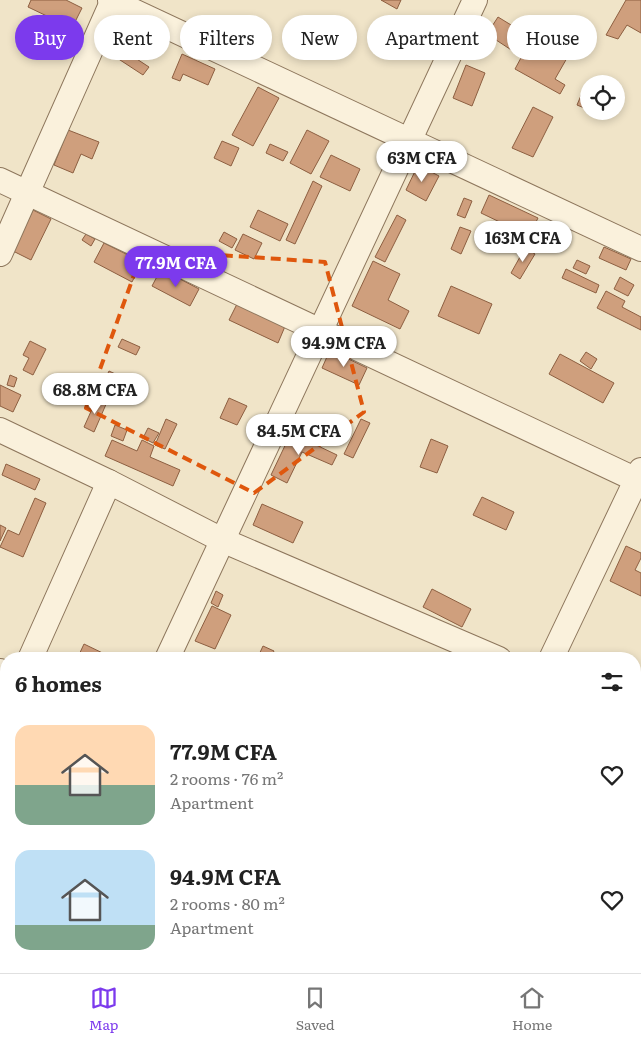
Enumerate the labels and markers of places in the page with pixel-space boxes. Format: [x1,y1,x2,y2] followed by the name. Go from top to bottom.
[376,140,468,183] pin: 63M CFA
[471,220,575,263] pin: 163M CFA
[119,246,233,288] pin: 77.9M CFA
[287,326,401,368] pin: 94.9M CFA
[38,372,152,415] pin: 68.8M CFA
[242,414,356,456] pin: 84.5M CFA

